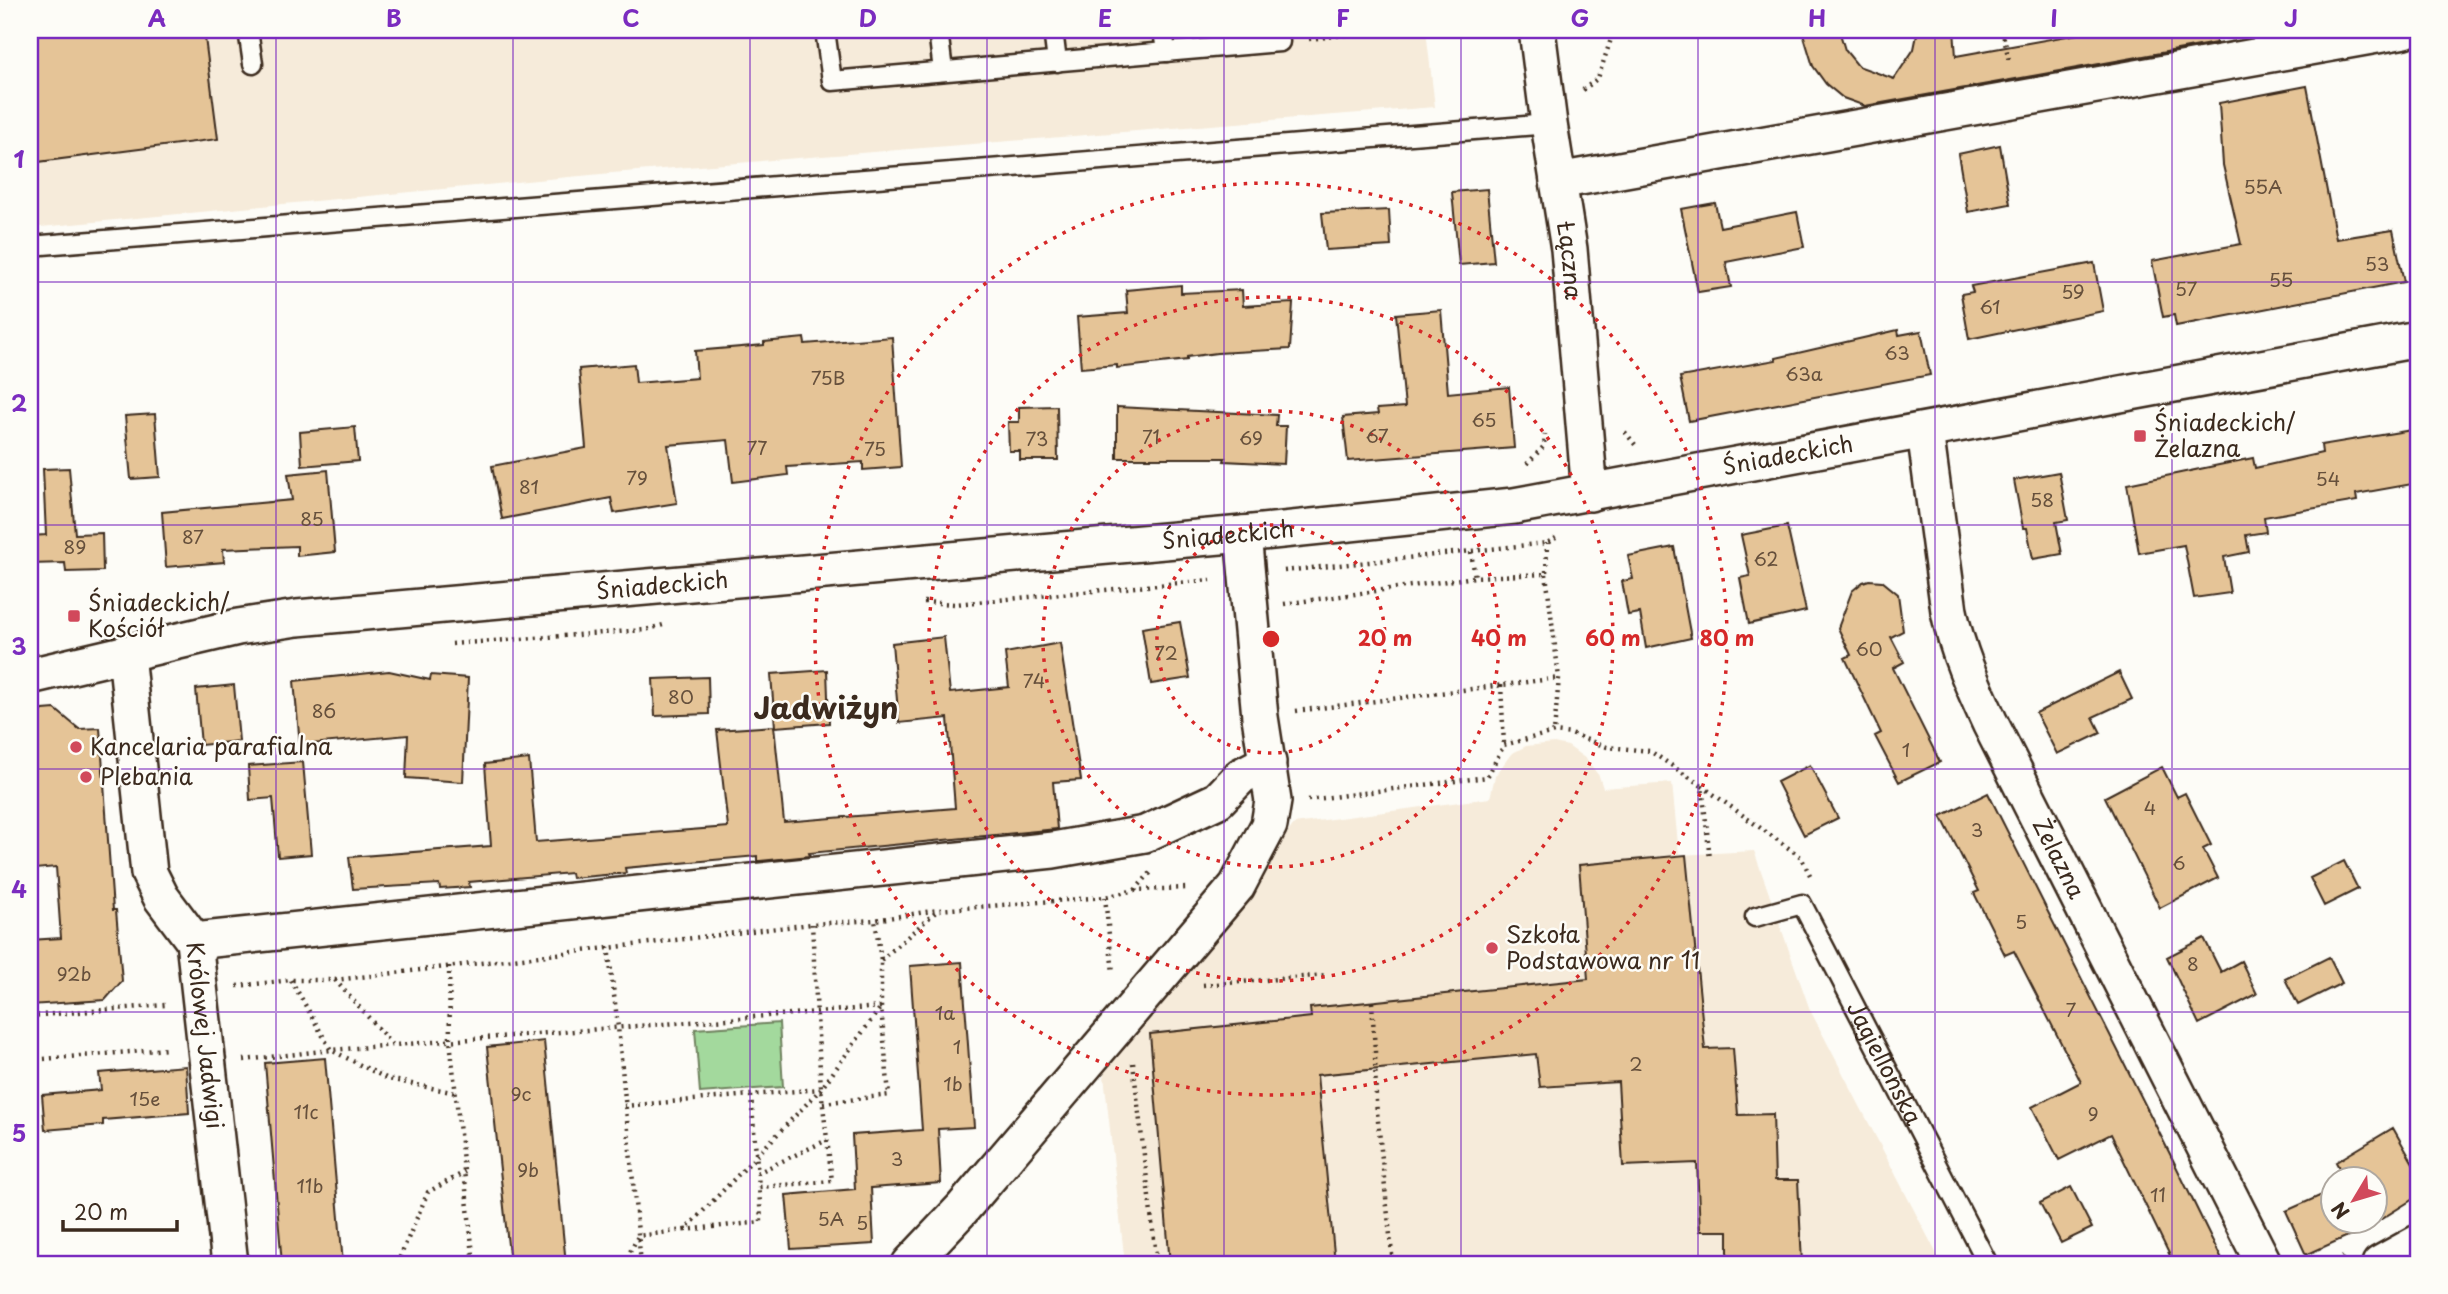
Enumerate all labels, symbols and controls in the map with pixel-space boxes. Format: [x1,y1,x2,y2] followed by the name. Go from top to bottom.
[148,0,166,35] text: A
[386,0,402,35] text: B
[622,0,640,35] text: C
[859,0,877,35] text: D
[1098,0,1112,35] text: E
[1336,0,1350,35] text: F
[1571,0,1589,35] text: G
[1808,0,1826,35] text: H
[2050,0,2058,35] text: I
[2284,0,2298,35] text: J
[14,141,25,176] text: 1
[2244,172,2283,200] house number: 55A
[1549,218,1592,302] street label: Łączna
[2365,249,2389,277] house number: 53
[2269,265,2293,293] house number: 55
[2175,274,2198,302] house number: 57
[2061,277,2085,305] house number: 59
[1979,292,2001,320] house number: 61
[1884,338,1910,366] house number: 63
[1785,359,1823,387] house number: 63a
[811,363,845,391] house number: 75B
[11,385,27,420] text: 2
[2154,404,2296,465] place label: Śniadeckich/ Żelazna
[1471,405,1497,433] house number: 65
[1365,421,1389,449] house number: 67
[1142,422,1160,450] house number: 71
[1239,423,1263,451] house number: 69
[1026,424,1048,452] house number: 73
[1719,425,1856,483] street label: Śniadeckich
[2132,428,2148,444] marker: Śniadeckich/ Żelazna
[747,433,767,461] house number: 77
[864,434,886,462] house number: 75
[626,463,648,491] house number: 79
[2316,464,2340,492] house number: 54
[519,472,539,500] house number: 81
[2030,485,2054,513] house number: 58
[300,504,324,532] house number: 85
[1160,510,1295,557] street label: Śniadeckich
[182,522,204,550] house number: 87
[64,532,86,560] house number: 89
[1754,544,1778,572] house number: 62
[595,561,729,607] street label: Śniadeckich
[88,584,230,645] place label: Śniadeckich/ Kościół
[66,608,82,624] marker: Śniadeckich/ Kościół
[1358,621,1412,653] text: 20 m
[1471,621,1527,653] text: 40 m
[1585,621,1641,653] text: 60 m
[1700,621,1754,653] text: 80 m
[1259,627,1283,651] centre of rings
[11,628,27,663] text: 3
[1855,634,1883,662] house number: 60
[1154,638,1178,666] house number: 72
[1023,666,1045,694] house number: 74
[668,682,694,710] house number: 80
[754,684,898,729] district label: Jadwiżyn
[312,696,336,724] house number: 86
[90,728,333,763] place label: Kancelaria parafialna
[1902,735,1910,763] house number: 1
[68,739,84,755] marker: Kancelaria parafialna
[100,758,193,793] place label: Plebania
[78,769,94,785] marker: Plebania
[2144,793,2156,821] house number: 4
[2025,811,2095,905] street label: Żelazna
[1971,815,1983,843] house number: 3
[2172,848,2186,876] house number: 6
[11,871,27,906] text: 4
[2015,907,2027,935] house number: 5
[1506,916,1700,977] place label: Szkoła Podstawowa nr 11
[178,940,234,1131] street label: Królowej Jadwigi
[1484,940,1500,956] marker: Szkoła Podstawowa nr 11
[2187,949,2199,977] house number: 8
[57,959,91,987] house number: 92b
[1839,995,1932,1131] street label: Jagiellońska
[2066,995,2077,1023] house number: 7
[935,998,955,1026] house number: 1a
[953,1032,961,1060] house number: 1
[1629,1049,1643,1077] house number: 2
[943,1069,963,1097] house number: 1b
[510,1079,532,1107] house number: 9c
[130,1084,160,1112] house number: 15e
[294,1097,318,1125] house number: 11c
[2087,1099,2099,1127] house number: 9
[12,1115,26,1150] text: 5
[891,1144,903,1172] house number: 3
[517,1155,539,1183] house number: 9b
[2318,1164,2388,1234] north arrow
[297,1171,323,1199] house number: 11b
[2150,1180,2166,1208] house number: 11
[63,1189,177,1233] scale bar
[74,1195,128,1227] text: 20 m
[2324,1197,2355,1226] text: N
[818,1204,844,1232] house number: 5A
[856,1208,868,1236] house number: 5

